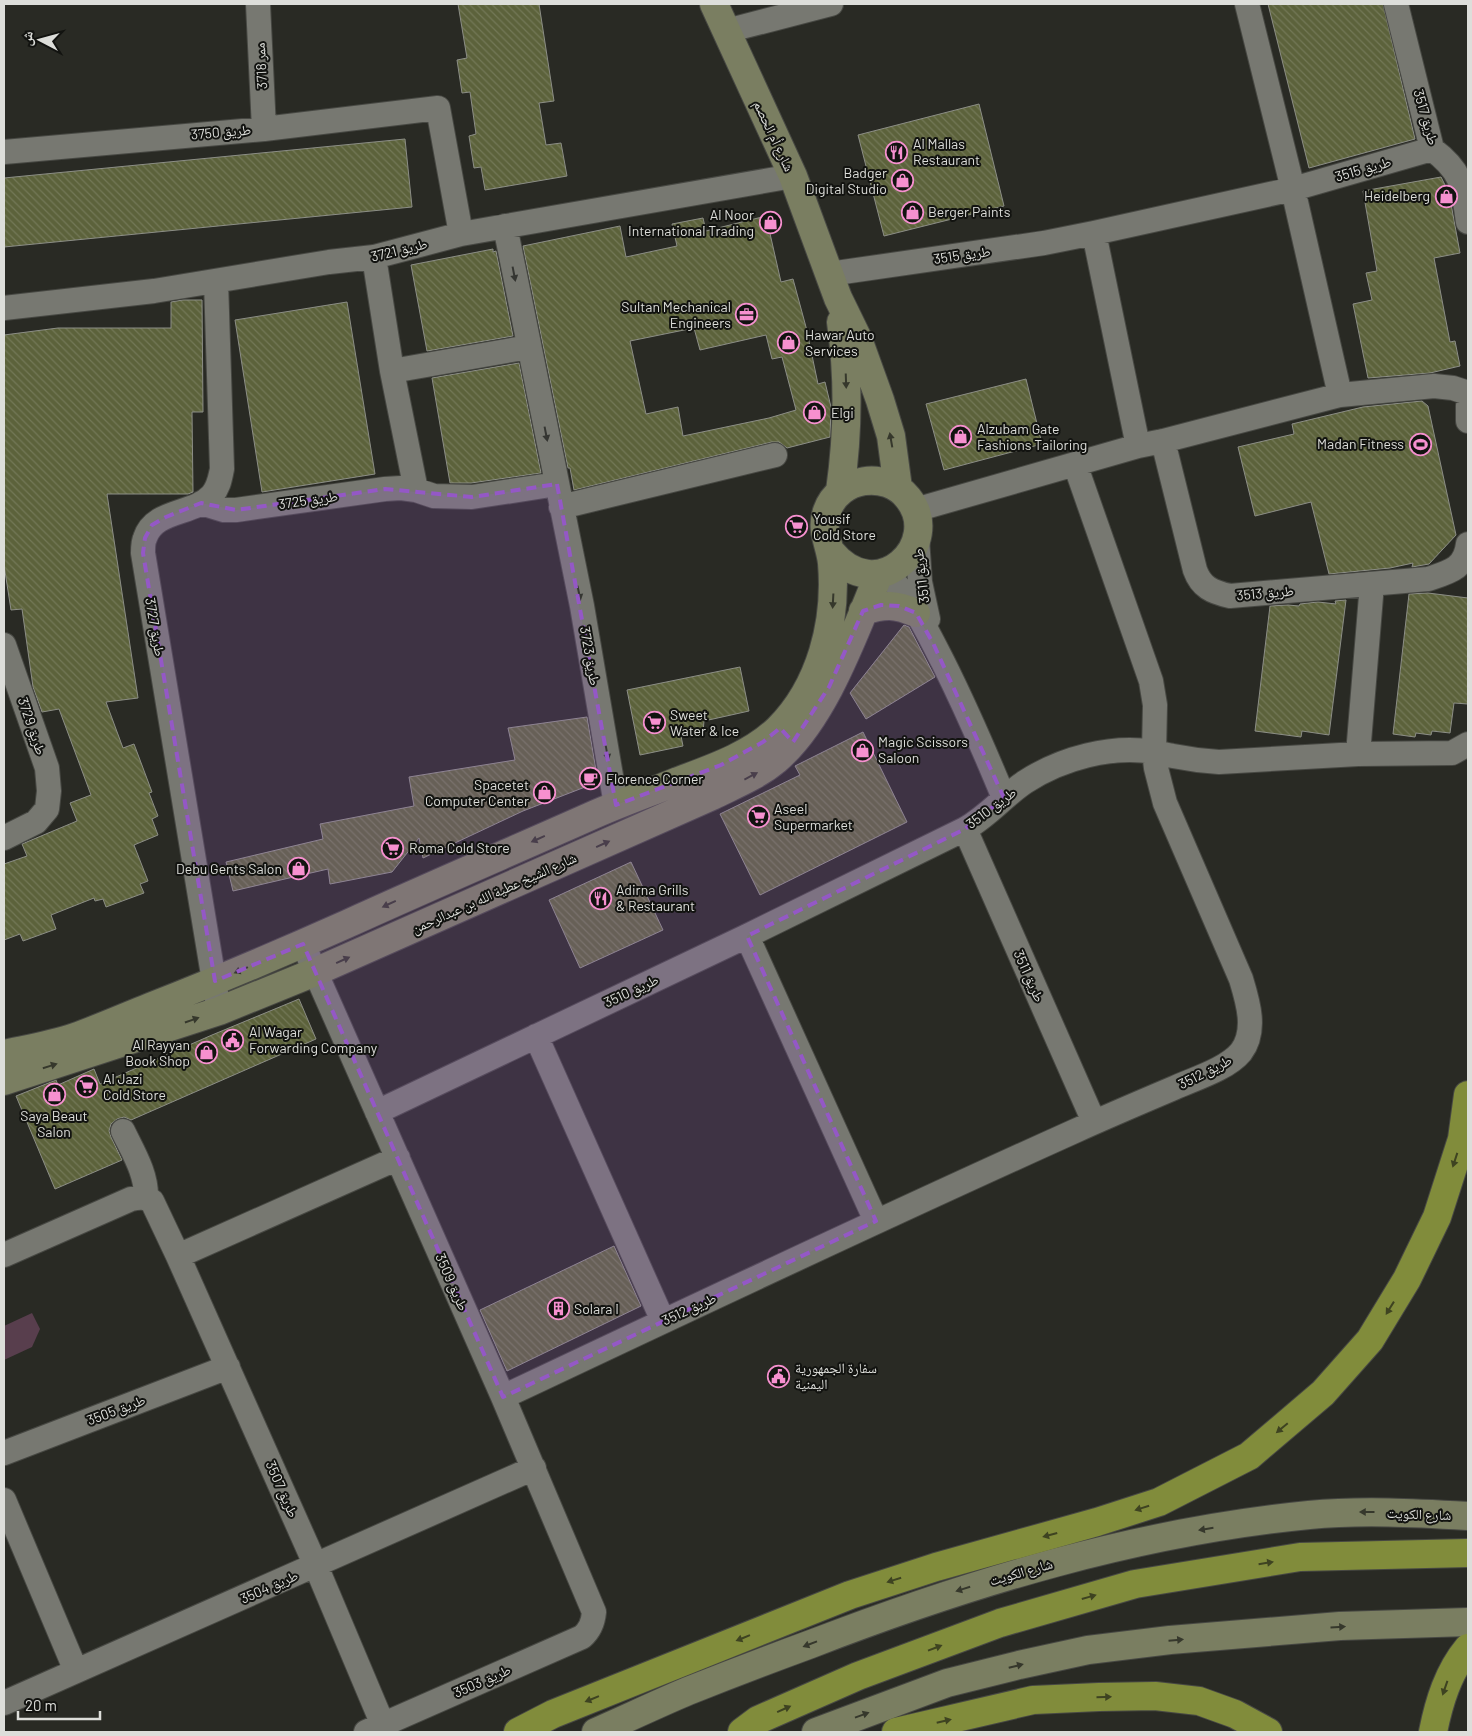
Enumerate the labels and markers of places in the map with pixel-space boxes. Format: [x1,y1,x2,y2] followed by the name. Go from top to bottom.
[913,135,980,168] place label: Al Mallas Restaurant
[885,140,909,164] restaurant icon: Al Mallas Restaurant
[806,164,887,197] place label: Badger Digital Studio
[891,169,915,193] shop icon: Badger Digital Studio
[1434,184,1458,208] shop icon: Heidelberg
[1364,187,1430,204] place label: Heidelberg
[900,200,924,224] shop icon: Berger Paints
[928,203,1011,220] place label: Berger Paints
[628,206,754,239] place label: Al Noor International Trading
[758,211,782,235] shop icon: Al Noor International Trading
[621,298,731,331] place label: Sultan Mechanical Engineers
[735,303,759,327] office icon: Sultan Mechanical Engineers
[805,326,875,359] place label: Hawar Auto Services
[777,331,801,355] shop icon: Hawar Auto Services
[803,401,827,425] shop icon: Elgi
[831,404,854,421] place label: Elgi
[977,420,1087,453] place label: Alzubam Gate Fashions Tailoring
[949,425,973,449] shop icon: Alzubam Gate Fashions Tailoring
[1408,432,1432,456] sports icon: Madan Fitness
[1317,435,1404,452] place label: Madan Fitness
[813,510,876,543] place label: Yousif Cold Store
[785,515,809,539] supermarket icon: Yousif Cold Store
[670,706,739,739] place label: Sweet Water & Ice
[642,711,666,735] supermarket icon: Sweet Water & Ice
[878,733,968,766] place label: Magic Scissors Saloon
[850,738,874,762] shop icon: Magic Scissors Saloon
[578,767,602,791] cafe icon: Florence Corner
[606,770,703,787] place label: Florence Corner
[425,776,529,809] place label: Spacetet Computer Center
[533,781,557,805] shop icon: Spacetet Computer Center
[774,800,853,833] place label: Aseel Supermarket
[746,805,770,829] supermarket icon: Aseel Supermarket
[381,836,405,860] supermarket icon: Roma Cold Store
[409,839,510,856] place label: Roma Cold Store
[286,857,310,881] shop icon: Debu Gents Salon
[176,860,282,877] place label: Debu Gents Salon
[616,881,695,914] place label: Adirna Grills & Restaurant
[588,886,612,910] restaurant icon: Adirna Grills & Restaurant
[249,1023,378,1056] place label: Al Wagar Forwarding Company
[221,1028,245,1052] public building icon: Al Wagar Forwarding Company
[125,1036,190,1069] place label: Al Rayyan Book Shop
[194,1041,218,1065] shop icon: Al Rayyan Book Shop
[103,1070,166,1103] place label: Al Jazi Cold Store
[75,1075,99,1099] supermarket icon: Al Jazi Cold Store
[42,1082,66,1106] shop icon: Saya Beaut Salon
[20,1107,88,1140] place label: Saya Beaut Salon
[546,1297,570,1321] building icon: Solara I
[574,1300,619,1317] place label: Solara I
[795,1359,877,1392] place label: سفارة الجمهورية اليمنية
[767,1364,791,1388] public building icon: سفارة الجمهورية اليمنية

